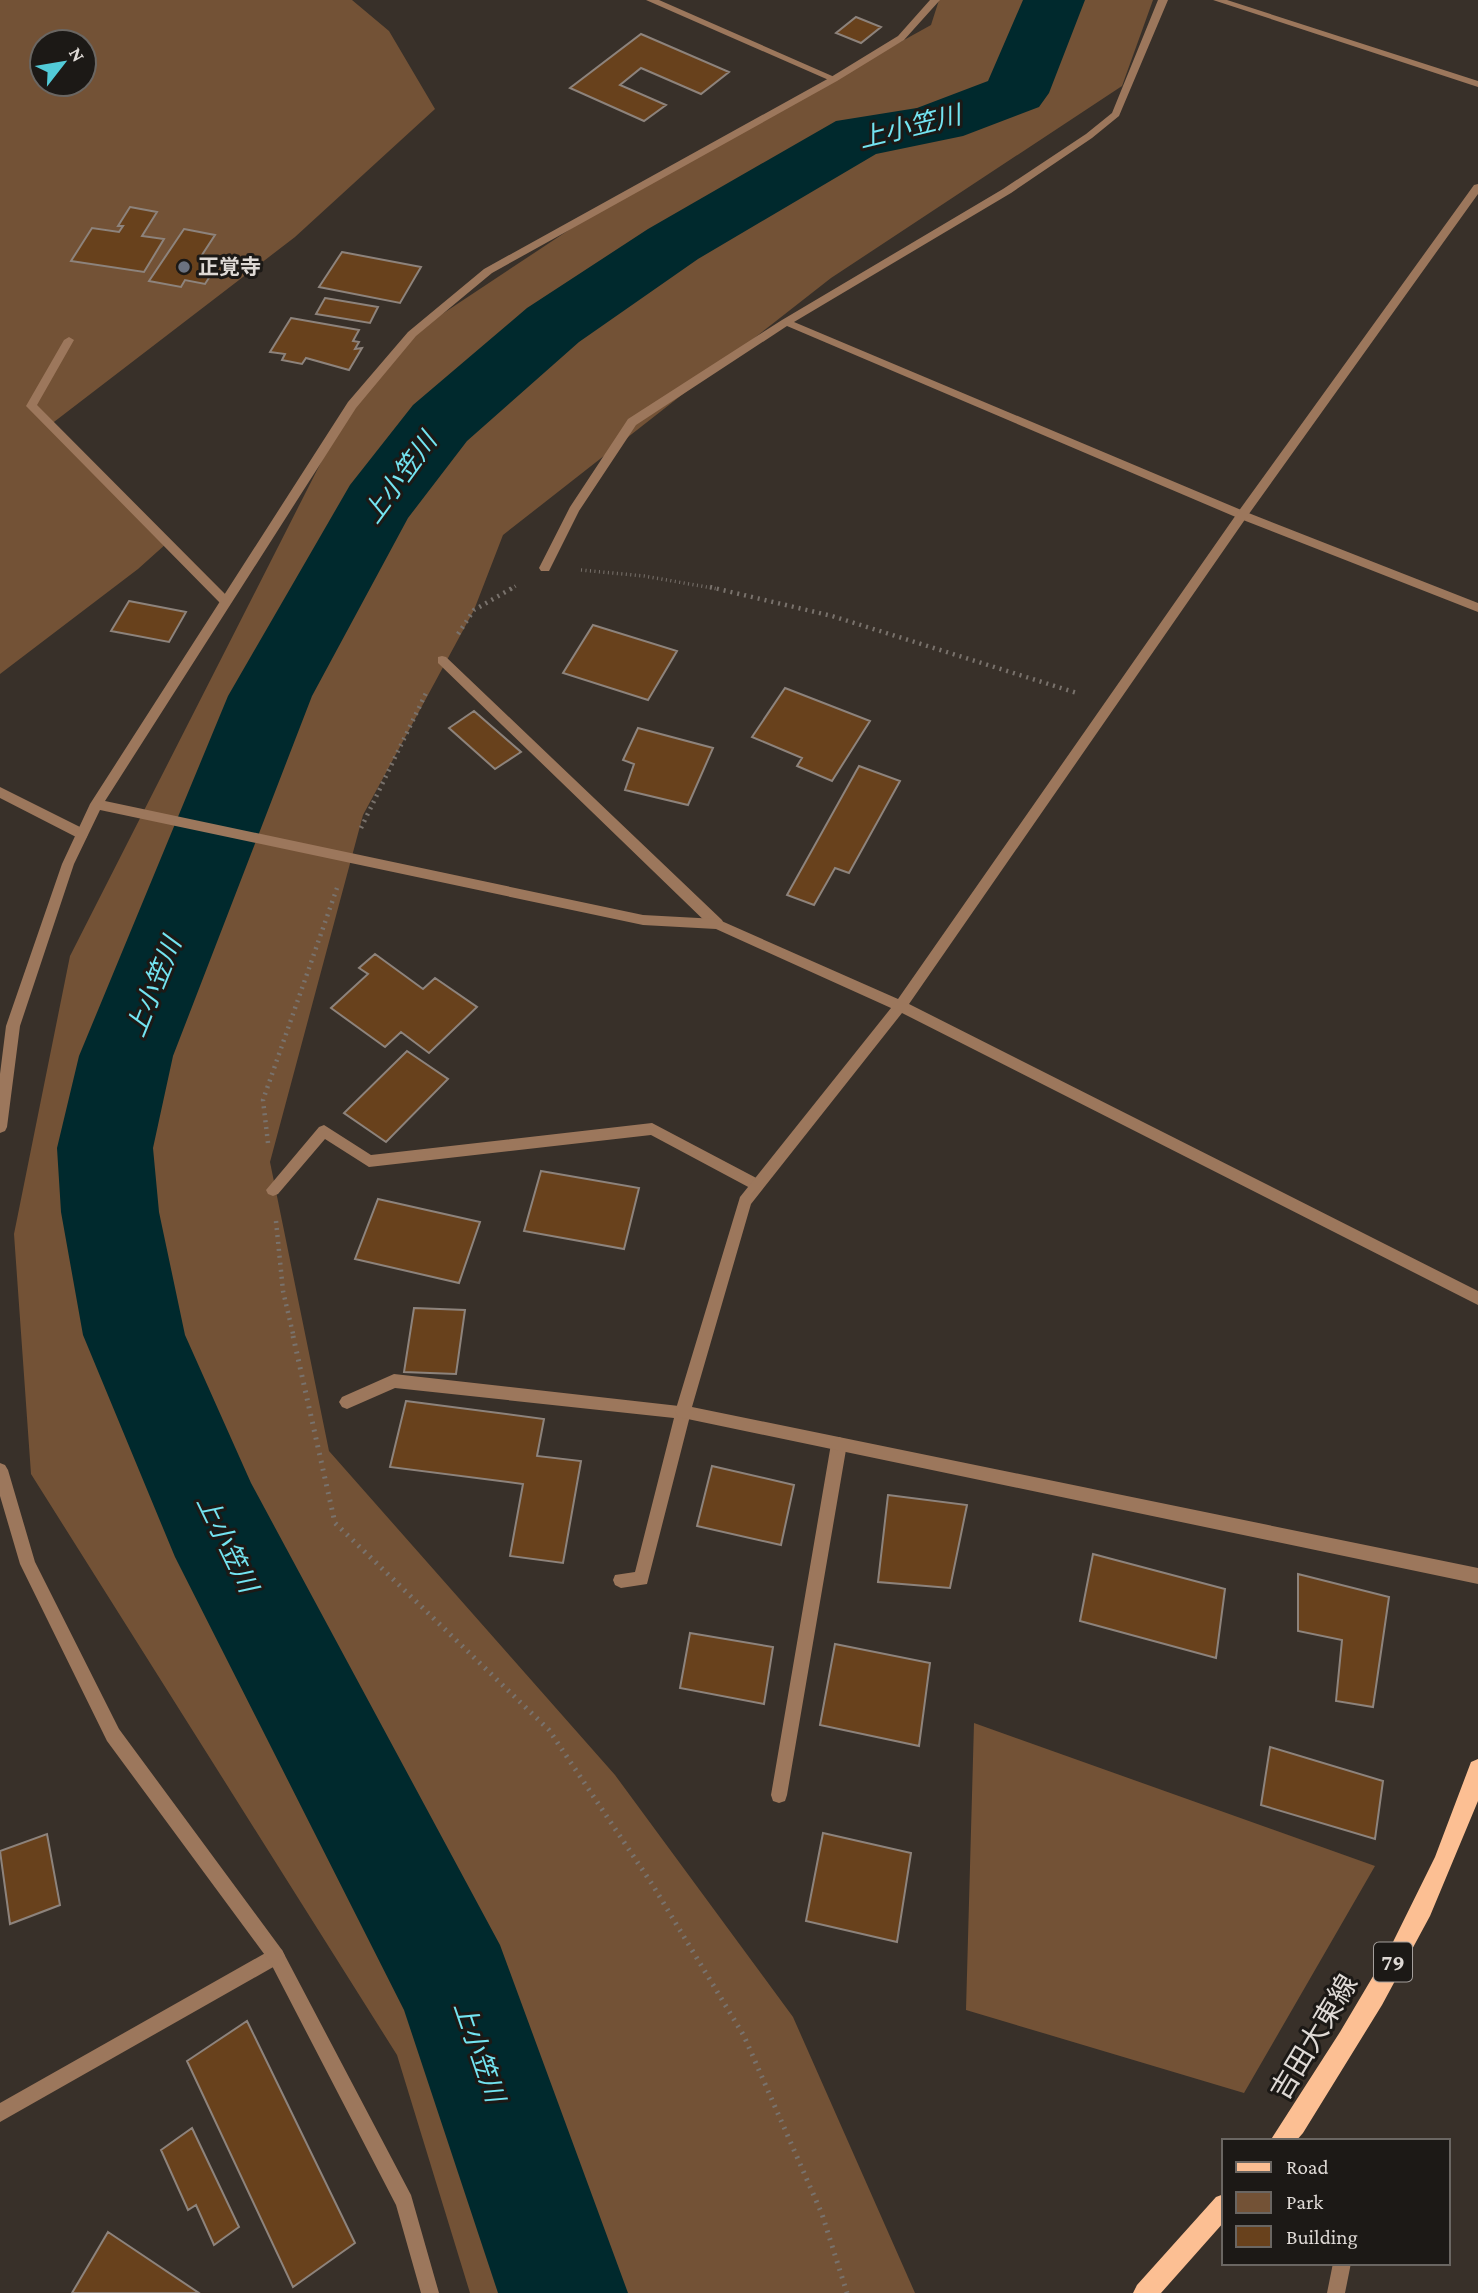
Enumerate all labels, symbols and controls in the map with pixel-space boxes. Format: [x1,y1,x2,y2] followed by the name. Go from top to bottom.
[28,28,98,98] north arrow
[65,44,90,66] text: N
[856,100,967,154] water label: 上小笠川
[198,255,261,279] place label: 正覚寺
[176,259,192,275] marker: 正覚寺
[358,425,444,529] water label: 上小笠川
[121,931,188,1041] water label: 上小笠川
[191,1491,264,1600] water label: 上小笠川
[1374,1942,1412,1982] road number: 79
[1265,1969,1363,2105] street label: 吉田大東線
[448,1998,511,2109] water label: 上小笠川
[1222,2139,1450,2265] legend
[1286,2155,1329,2179] text: Road
[1286,2190,1323,2214] text: Park
[1286,2225,1358,2249] text: Building

